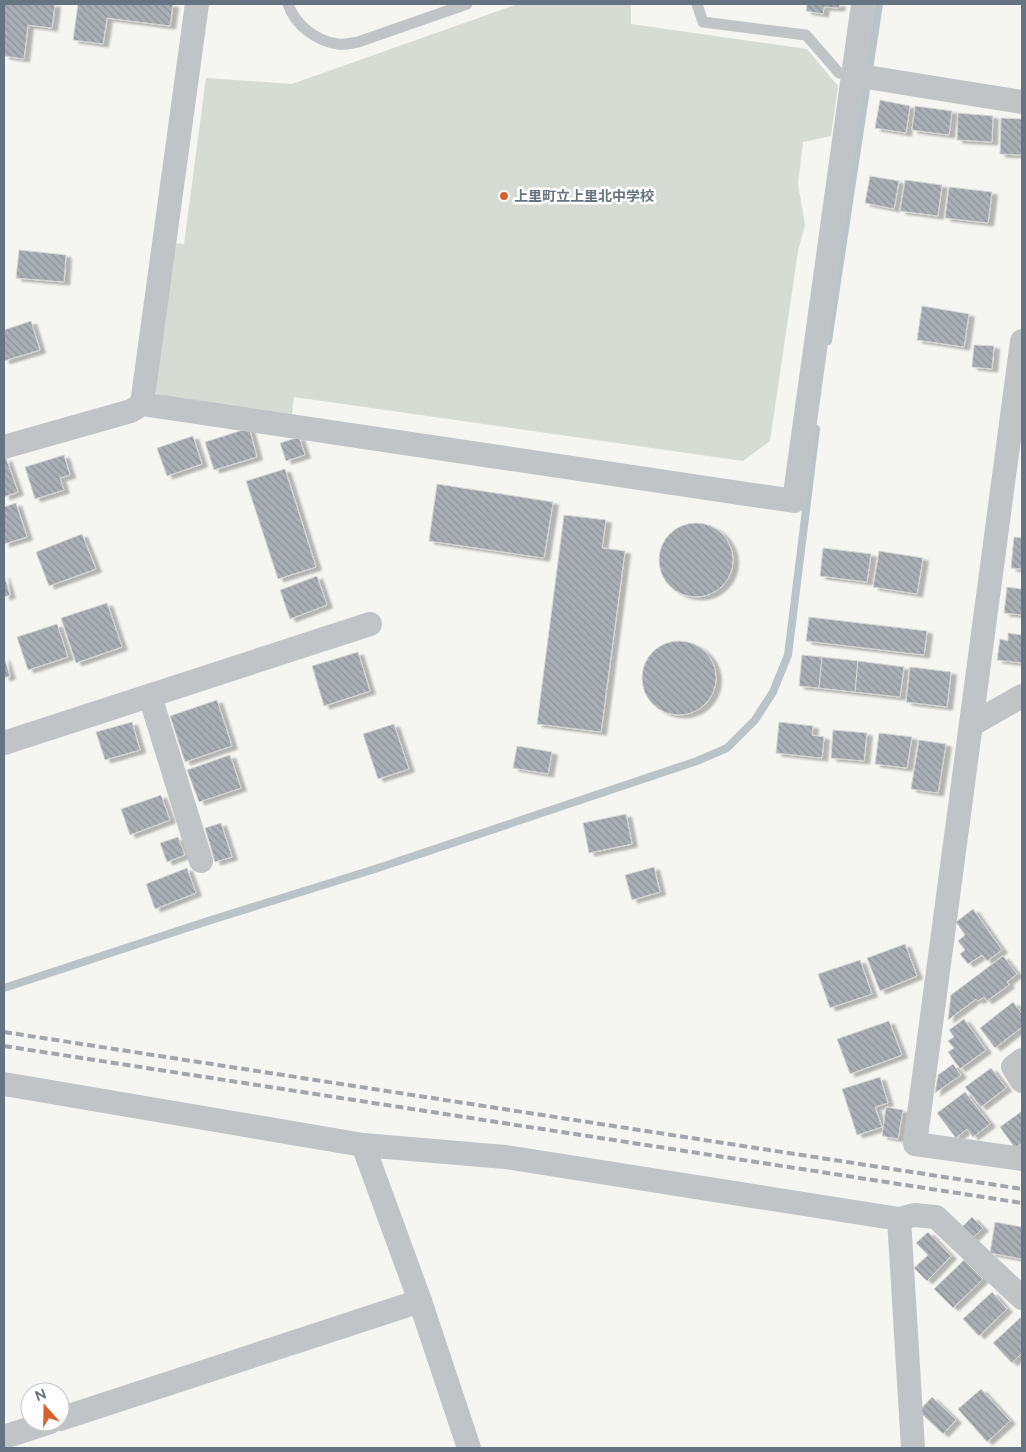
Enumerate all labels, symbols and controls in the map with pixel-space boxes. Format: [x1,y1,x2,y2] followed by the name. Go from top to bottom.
[514,188,654,204] place label: 上里町立上里北中学校
[498,190,510,202] marker: 上里町立上里北中学校
[20,1382,70,1432] north arrow
[33,1385,48,1404] text: N

